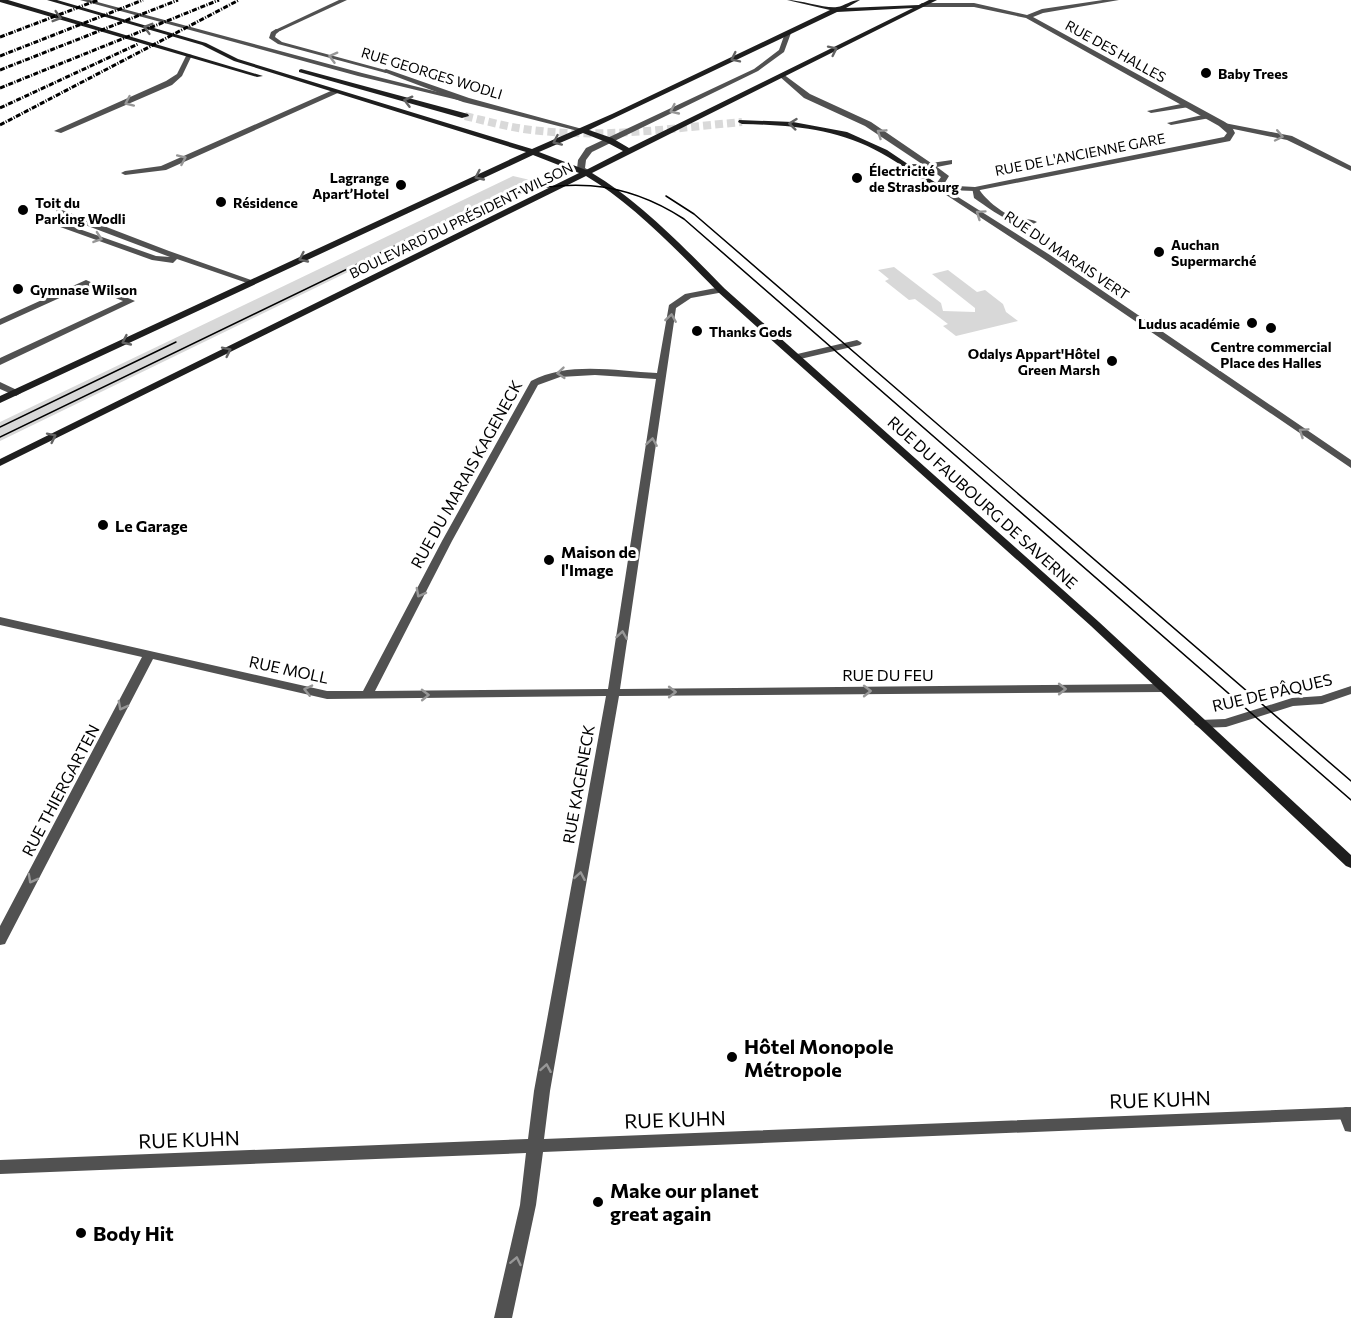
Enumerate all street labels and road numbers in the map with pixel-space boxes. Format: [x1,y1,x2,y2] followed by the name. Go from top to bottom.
[1063,16,1169,86] street label: RUE DES HALLES
[359,43,505,103] street label: RUE GEORGES WODLI
[993,129,1167,179] street label: RUE DE L'ANCIENNE GARE
[346,158,576,282] street label: BOULEVARD DU PRÉSIDENT WILSON
[1002,207,1132,303] street label: RUE DU MARAIS VERT
[406,376,526,571] street label: RUE DU MARAIS KAGENECK
[884,412,1082,592] street label: RUE DU FAUBOURG DE SAVERNE
[247,651,331,687] street label: RUE MOLL
[842,665,934,684] street label: RUE DU FEU
[1210,669,1334,715] street label: RUE DE PÂQUES
[17,721,103,859] street label: RUE THIERGARTEN
[558,723,598,845] street label: RUE KAGENECK
[1109,1085,1211,1113] street label: RUE KUHN
[624,1105,726,1133] street label: RUE KUHN
[138,1125,240,1153] street label: RUE KUHN

